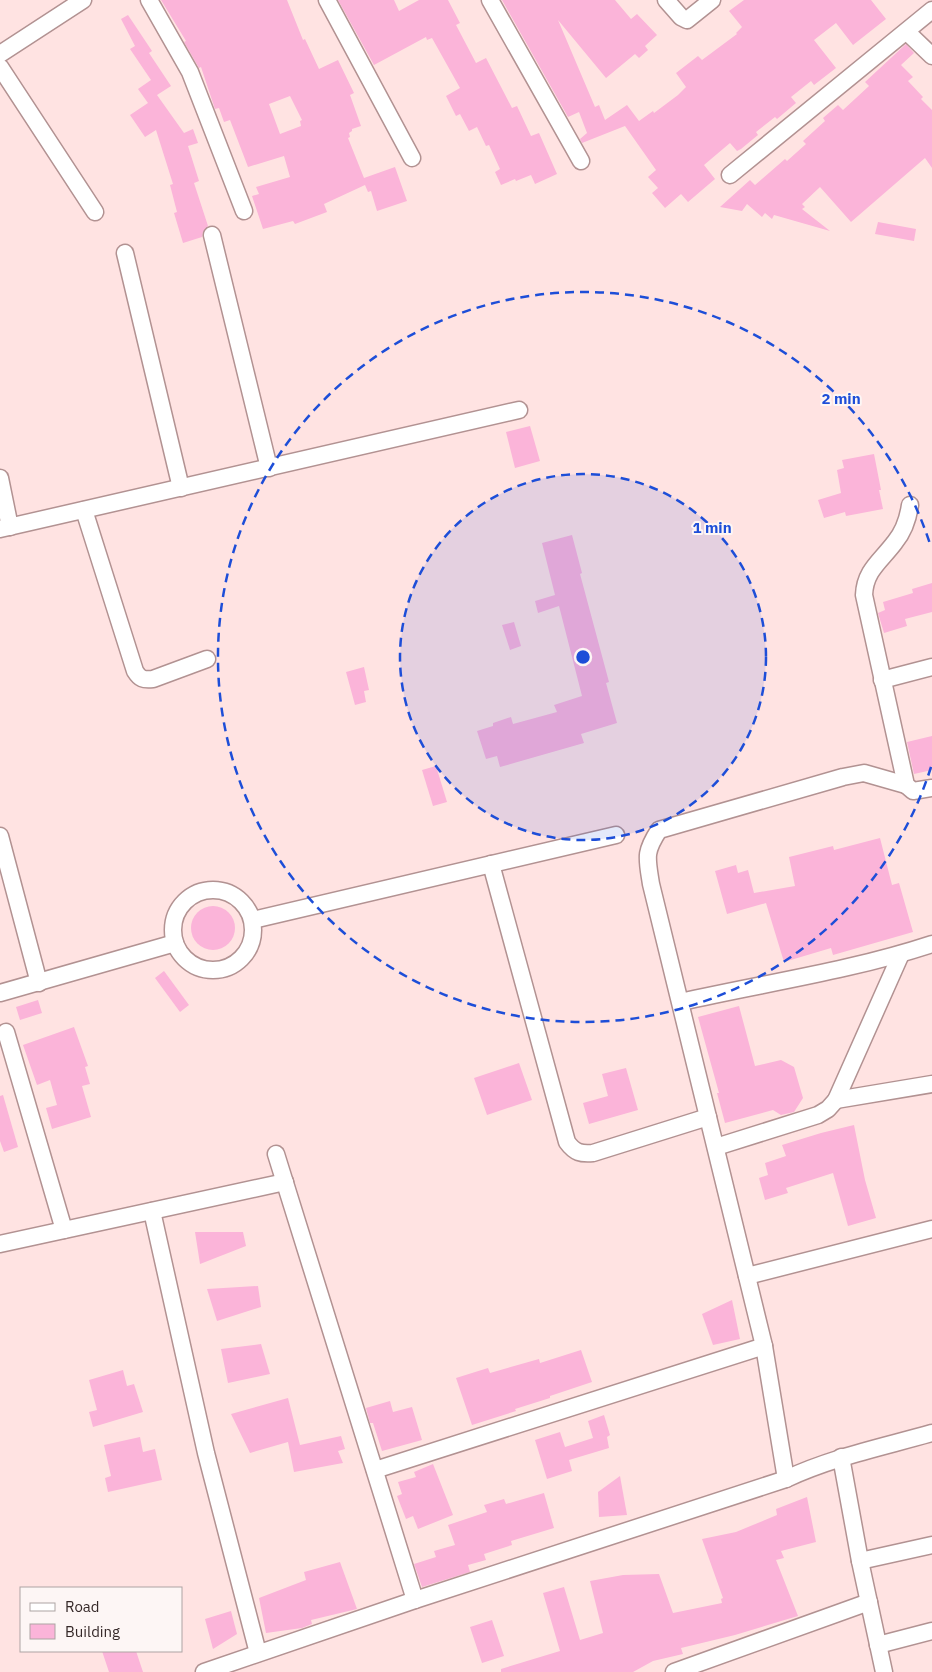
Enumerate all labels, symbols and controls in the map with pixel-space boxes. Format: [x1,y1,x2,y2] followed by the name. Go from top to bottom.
[821,389,861,408] text: 2 min
[692,518,732,537] text: 1 min
[574,648,592,666] centre of rings
[20,1587,182,1652] legend
[65,1597,100,1616] text: Road
[65,1622,120,1641] text: Building

